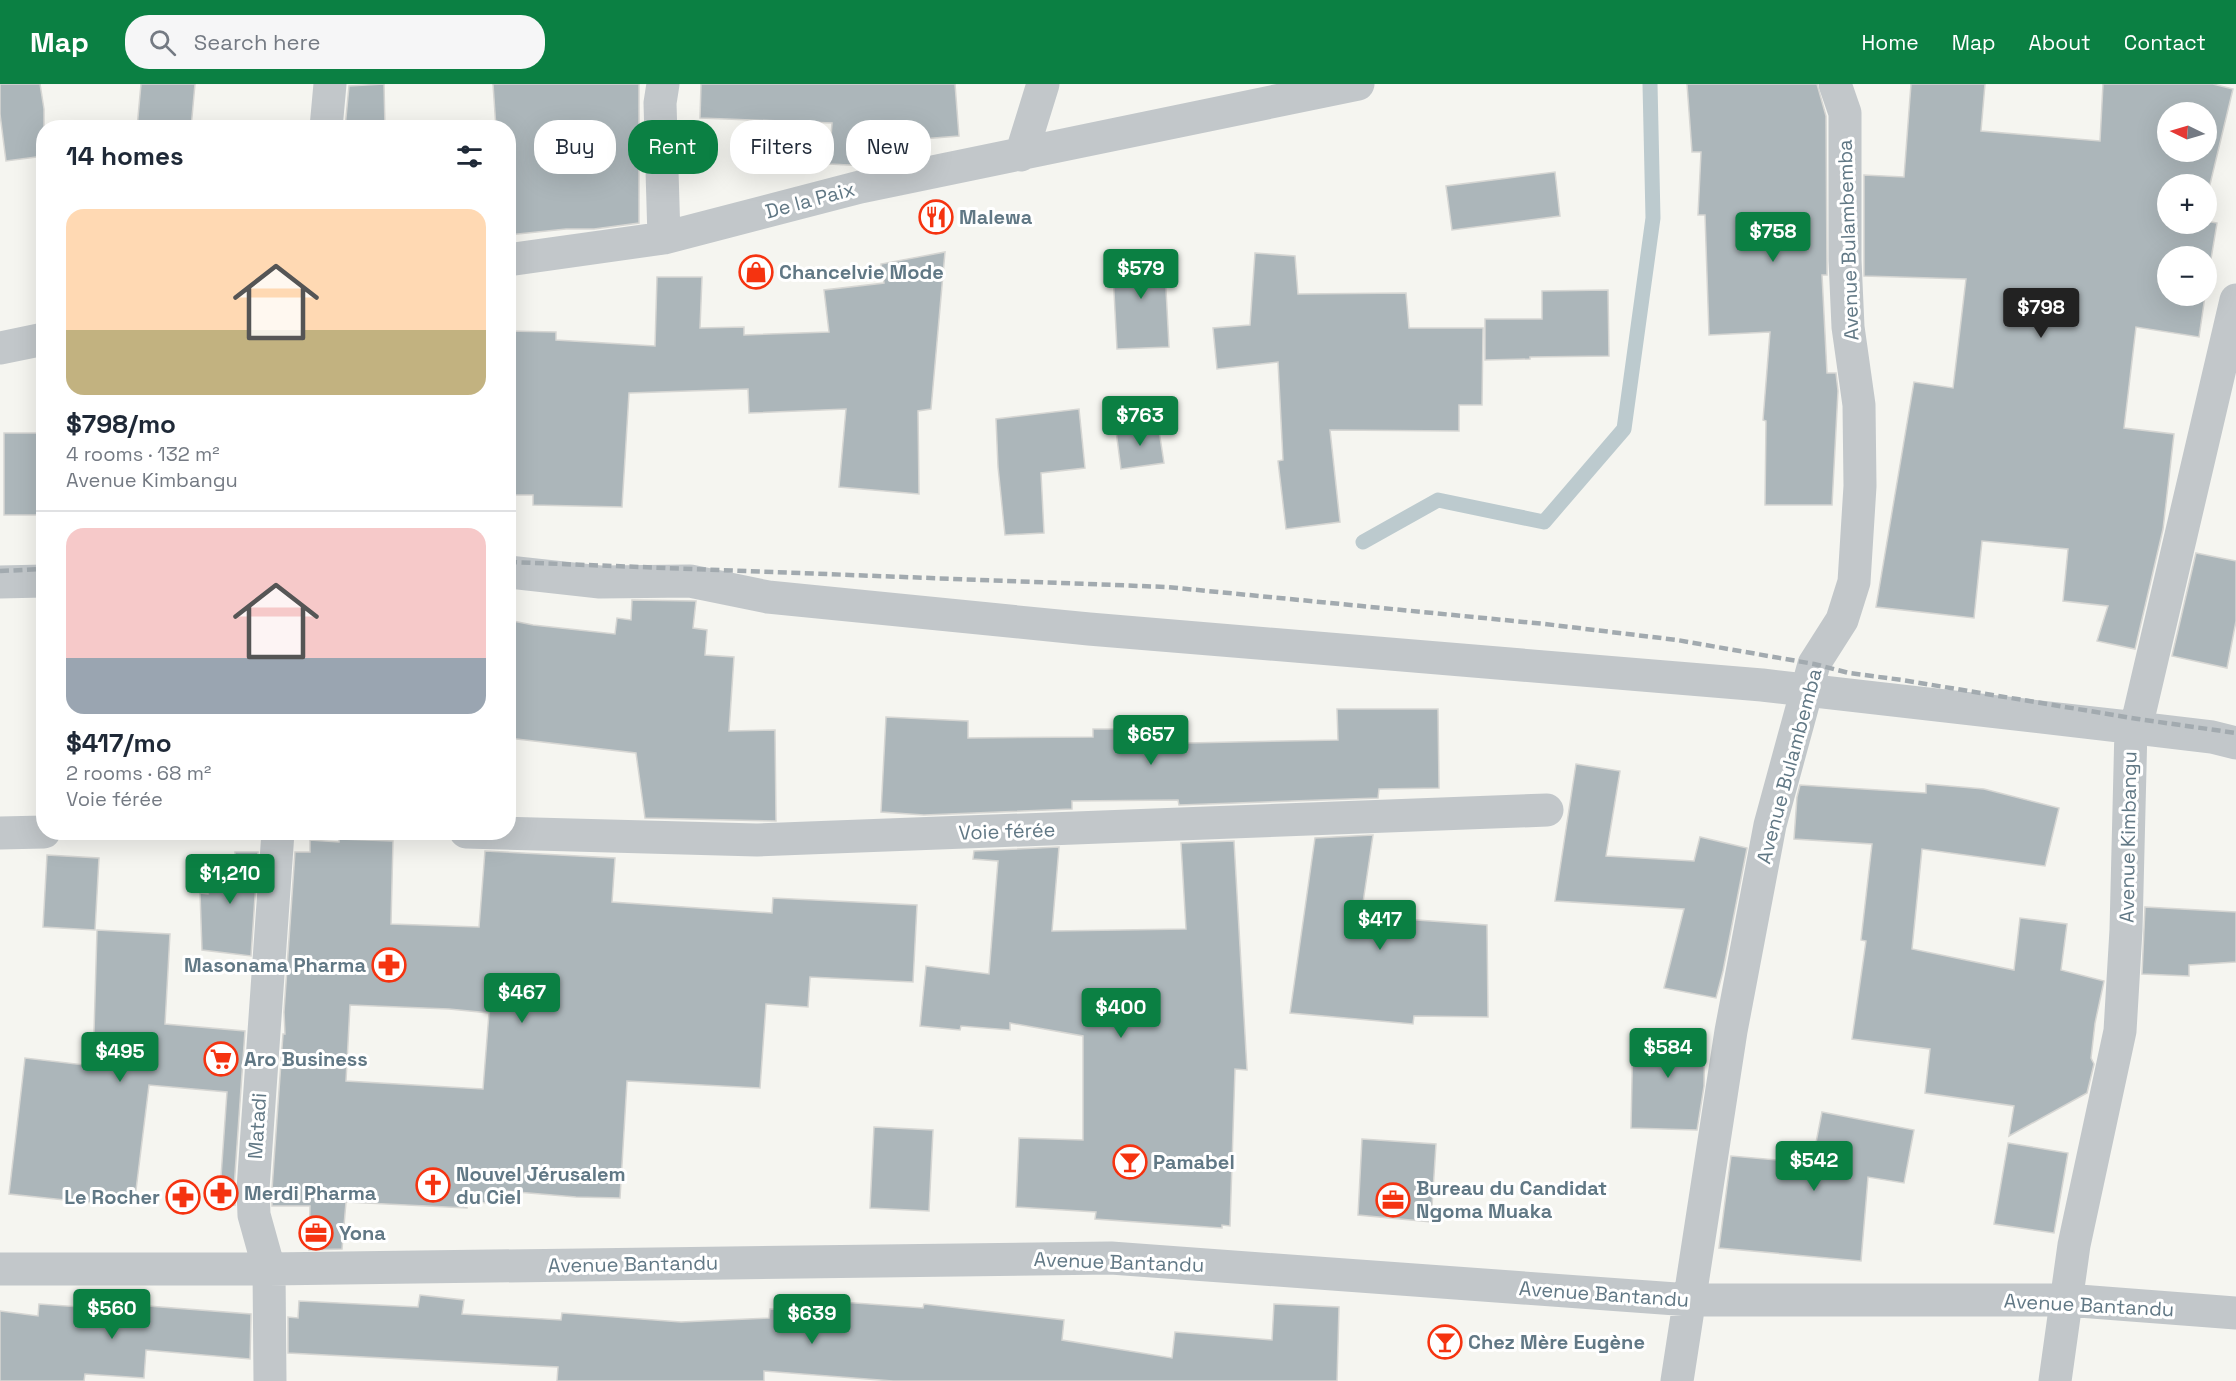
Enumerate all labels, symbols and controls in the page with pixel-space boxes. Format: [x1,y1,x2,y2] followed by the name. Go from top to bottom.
[125,15,545,69] search box
[30,24,89,60] text: Map
[146,26,179,59] icon: search
[194,28,321,56] text: Search here
[1861,29,1919,56] text: Home
[1952,29,1996,56] text: Map
[2029,29,2091,56] text: About
[2124,29,2206,56] text: Contact
[2157,102,2217,162] north arrow
[2157,102,2217,306] map controls
[534,120,616,174] chip: Buy
[628,120,718,174] chip: Rent
[730,120,834,174] chip: Filters
[846,120,931,174] chip: New
[66,139,184,173] text: 14 homes
[1831,139,1865,341] street label: Avenue Bulambemba
[453,140,486,173] icon: filters
[2157,174,2217,234] button: +
[762,176,858,224] street label: De la Paix
[918,199,954,235] restaurant icon: Malewa
[959,204,1033,230] place label: Malewa
[1737,212,1809,263] pin: $758
[1749,218,1797,244] text: $758
[2157,246,2217,306] button: −
[222,248,330,356] icon: home
[1105,249,1177,300] pin: $579
[738,254,774,290] shop icon: Chancelvie Mode
[1117,255,1165,281] text: $579
[779,259,944,285] place label: Chancelvie Mode
[2005,288,2077,339] pin: $798
[2017,294,2065,320] text: $798
[1104,396,1176,447] pin: $763
[1116,402,1164,428] text: $763
[66,407,176,441] text: $798/mo
[66,441,219,467] text: 4 rooms · 132 m²
[66,467,238,493] text: Avenue Kimbangu
[222,567,330,675] icon: home
[1750,665,1828,867] street label: Avenue Bulambemba
[1115,715,1187,766] pin: $657
[1127,721,1175,747] text: $657
[66,726,172,760] text: $417/mo
[2114,751,2142,923] street label: Avenue Kimbangu
[66,760,211,786] text: 2 rooms · 68 m²
[66,786,163,812] text: Voie férée
[958,816,1056,846] street label: Voie férée
[181,854,279,905] pin: $1,210
[200,860,260,886] text: $1,210
[1344,900,1416,951] pin: $417
[1358,906,1402,932] text: $417
[371,947,407,983] pharmacy icon: Masonama Pharma
[184,952,366,978] place label: Masonama Pharma
[486,973,558,1024] pin: $467
[498,979,546,1005] text: $467
[1085,988,1157,1039] pin: $400
[1096,994,1146,1020] text: $400
[1632,1028,1704,1079] pin: $584
[84,1032,156,1083] pin: $495
[1644,1034,1692,1060] text: $584
[95,1038,145,1064] text: $495
[203,1041,239,1077] supermarket icon: Aro Business
[244,1046,368,1072] place label: Aro Business
[242,1092,272,1160] street label: Matadi
[1778,1141,1850,1192] pin: $542
[1112,1144,1148,1180] bar icon: Pamabel
[1790,1147,1838,1173] text: $542
[1153,1149,1235,1175] place label: Pamabel
[456,1161,626,1210] place label: Nouvel Jérusalem du Ciel
[415,1167,451,1203] church icon: Nouvel Jérusalem du Ciel
[203,1175,239,1211] pharmacy icon: Merdi Pharma
[1416,1175,1607,1224] place label: Bureau du Candidat Ngoma Muaka
[165,1179,201,1215] pharmacy icon: Le Rocher
[244,1180,377,1206] place label: Merdi Pharma
[1375,1182,1411,1218] office icon: Bureau du Candidat Ngoma Muaka
[64,1184,160,1210] place label: Le Rocher
[298,1215,334,1251] office icon: Yona
[339,1220,386,1246] place label: Yona
[1033,1246,1205,1278] street label: Avenue Bantandu
[548,1250,718,1278] street label: Avenue Bantandu
[1518,1275,1690,1313] street label: Avenue Bantandu
[2003,1288,2175,1322] street label: Avenue Bantandu
[76,1289,148,1340] pin: $560
[776,1294,848,1345] pin: $639
[87,1295,137,1321] text: $560
[788,1300,837,1326] text: $639
[1427,1324,1463,1360] bar icon: Chez Mère Eugène
[1468,1329,1645,1355] place label: Chez Mère Eugène

